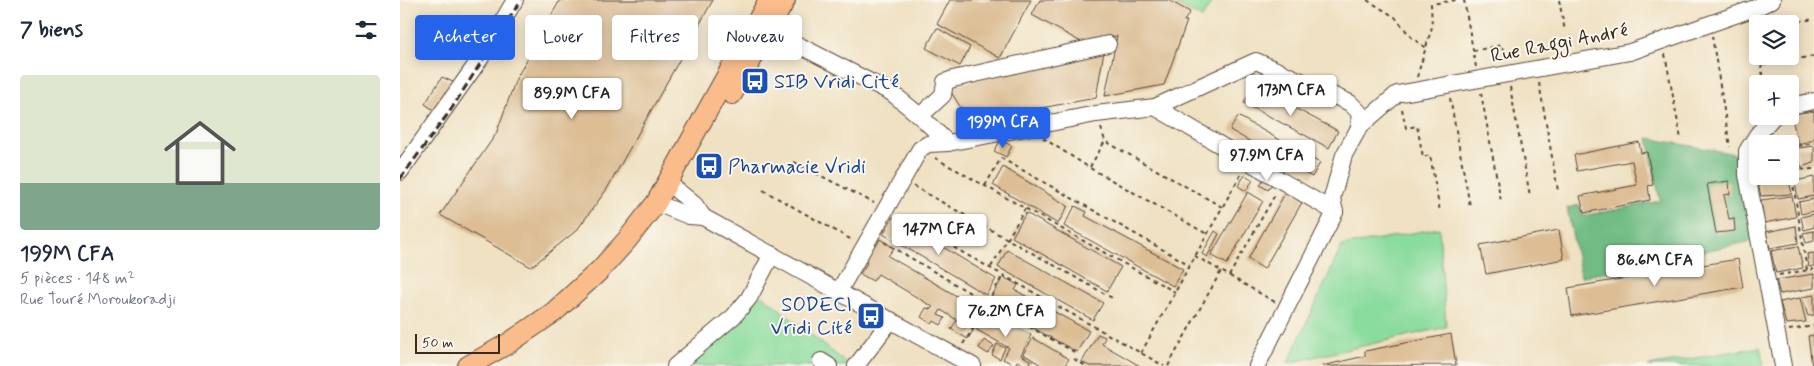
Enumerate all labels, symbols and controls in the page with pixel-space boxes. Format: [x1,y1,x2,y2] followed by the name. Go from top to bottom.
[415,15,515,60] chip: Acheter
[525,15,602,60] chip: Louer
[612,15,698,60] chip: Filtres
[708,15,802,60] chip: Nouveau
[1749,15,1799,185] map controls
[1749,15,1799,65] button: layers
[20,16,83,44] text: 7 biens
[352,16,380,44] icon: filters
[1488,17,1631,72] street label: Rue Raggi André
[740,66,770,96] bus stop icon: SIB Vridi Cité
[774,69,899,96] place label: SIB Vridi Cité
[1239,74,1343,117] pin: 173M CFA
[1749,75,1799,125] button: +
[515,78,629,120] pin: 89.9M CFA
[1257,80,1325,101] text: 173M CFA
[534,83,610,104] text: 89.9M CFA
[951,106,1055,149] pin: 199M CFA
[155,108,245,198] icon: home
[967,112,1039,133] text: 199M CFA
[1749,135,1799,185] button: −
[1210,140,1324,182] pin: 97.9M CFA
[1230,145,1304,166] text: 97.9M CFA
[694,151,724,181] bus stop icon: Pharmacie Vridi
[728,154,866,181] place label: Pharmacie Vridi
[887,214,991,256] pin: 147M CFA
[903,219,975,240] text: 147M CFA
[20,240,115,268] text: 199M CFA
[1598,244,1712,287] pin: 86.6M CFA
[1617,250,1693,271] text: 86.6M CFA
[20,268,135,289] text: 5 pièces · 148 m²
[20,289,176,310] text: Rue Touré Moroukoradji
[771,292,852,342] place label: SODECI Vridi Cité
[949,296,1063,338] pin: 76.2M CFA
[856,301,886,331] bus stop icon: SODECI Vridi Cité
[968,301,1044,322] text: 76.2M CFA
[415,331,500,354] scale bar
[422,334,453,352] text: 50 m

